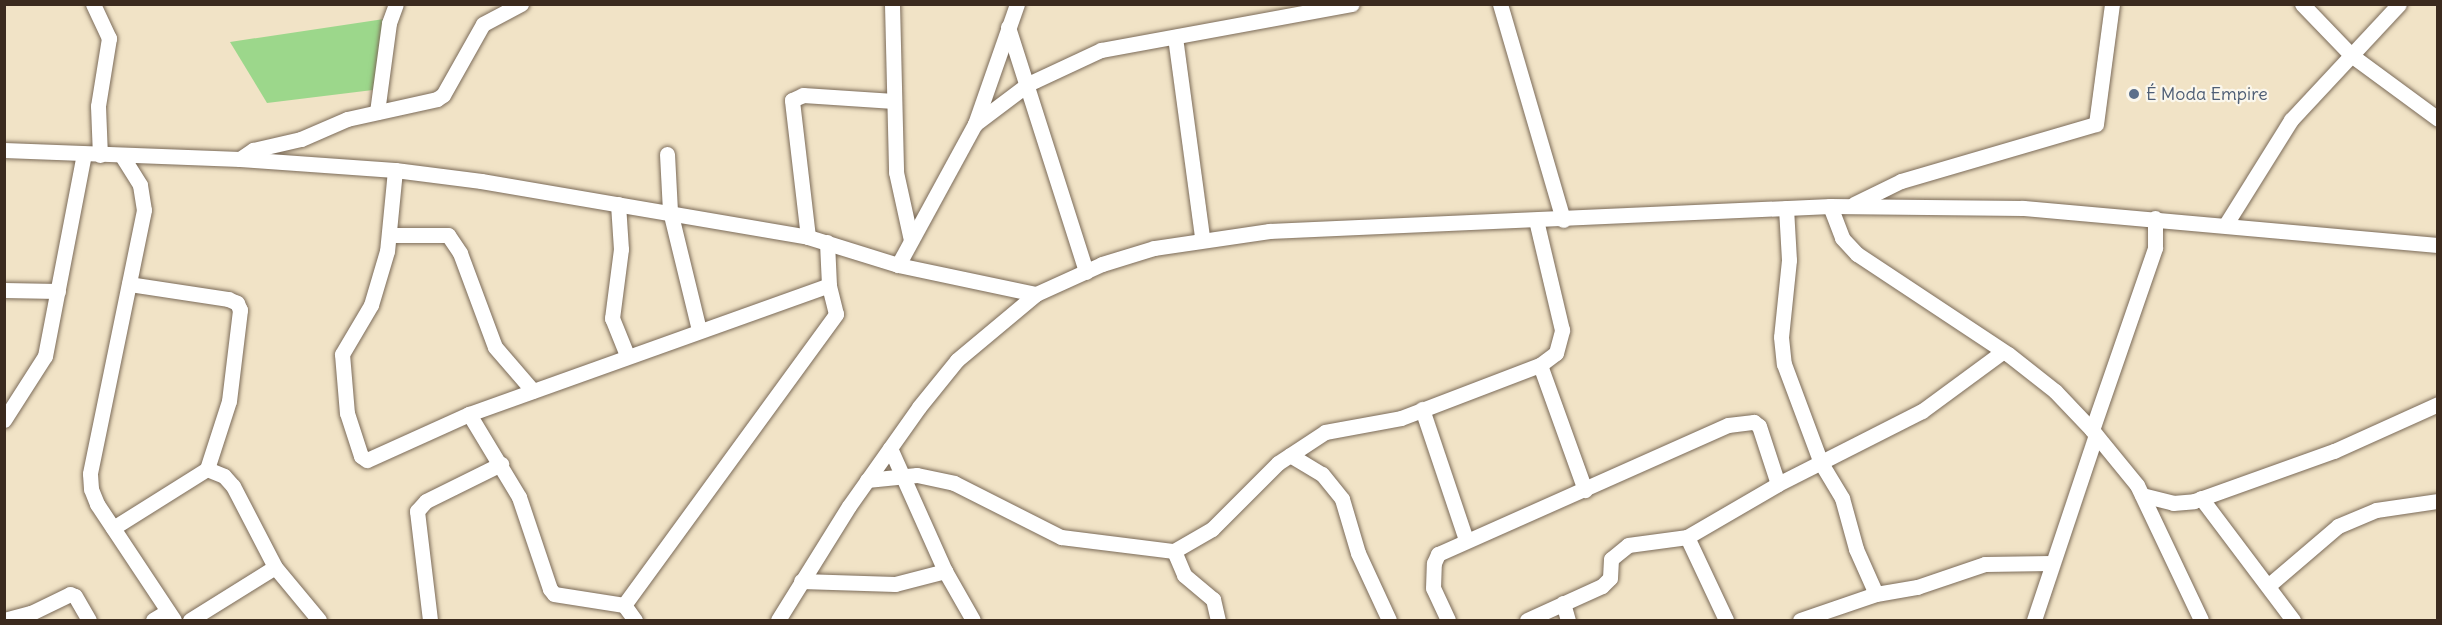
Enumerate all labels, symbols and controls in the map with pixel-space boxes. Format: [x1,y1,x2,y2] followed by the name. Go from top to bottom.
[2146,83,2268,105] place label: É Moda Empire
[2127,87,2141,101] marker: É Moda Empire

